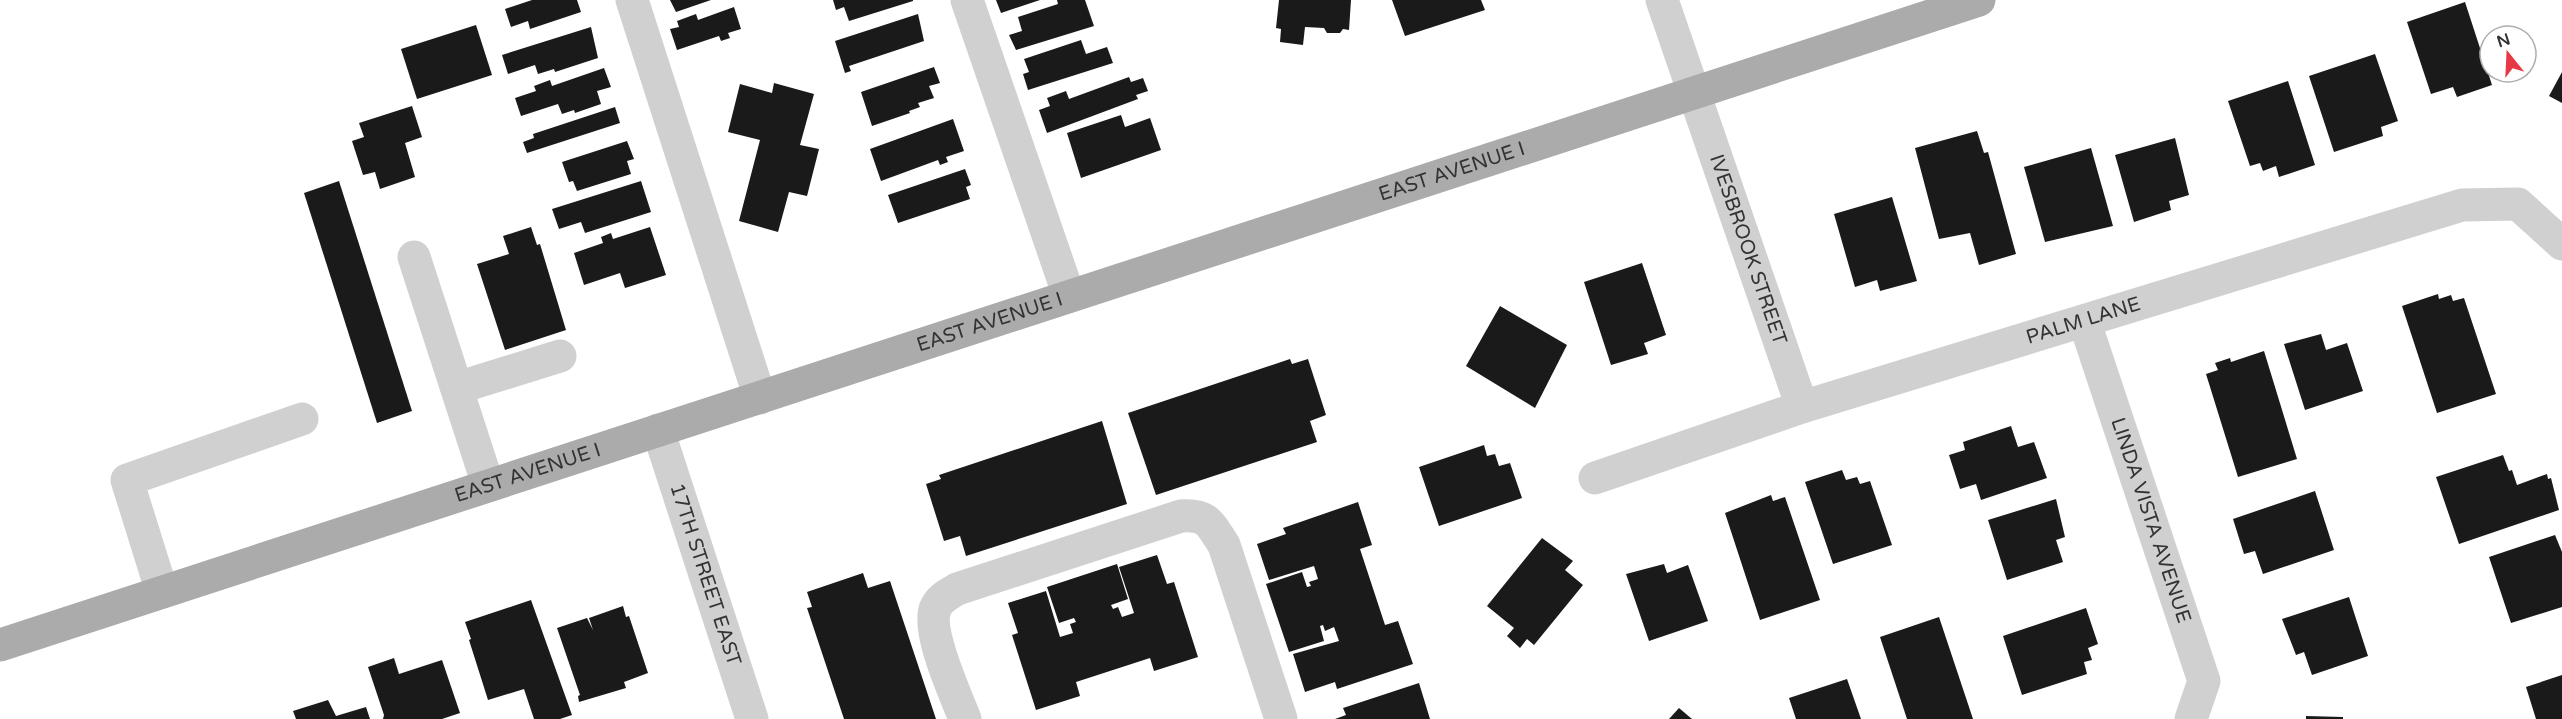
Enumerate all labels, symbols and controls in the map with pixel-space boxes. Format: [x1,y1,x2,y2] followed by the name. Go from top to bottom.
[2478,24,2538,84] north arrow
[2494,29,2513,52] text: N
[1376,137,1528,207] street label: EAST AVENUE I
[1704,151,1792,348] street label: IVESBROOK STREET
[914,287,1066,357] street label: EAST AVENUE I
[2023,292,2143,350] street label: PALM LANE
[2105,415,2196,626] street label: LINDA VISTA AVENUE
[452,438,604,508] street label: EAST AVENUE I
[664,480,746,669] street label: 17TH STREET EAST

